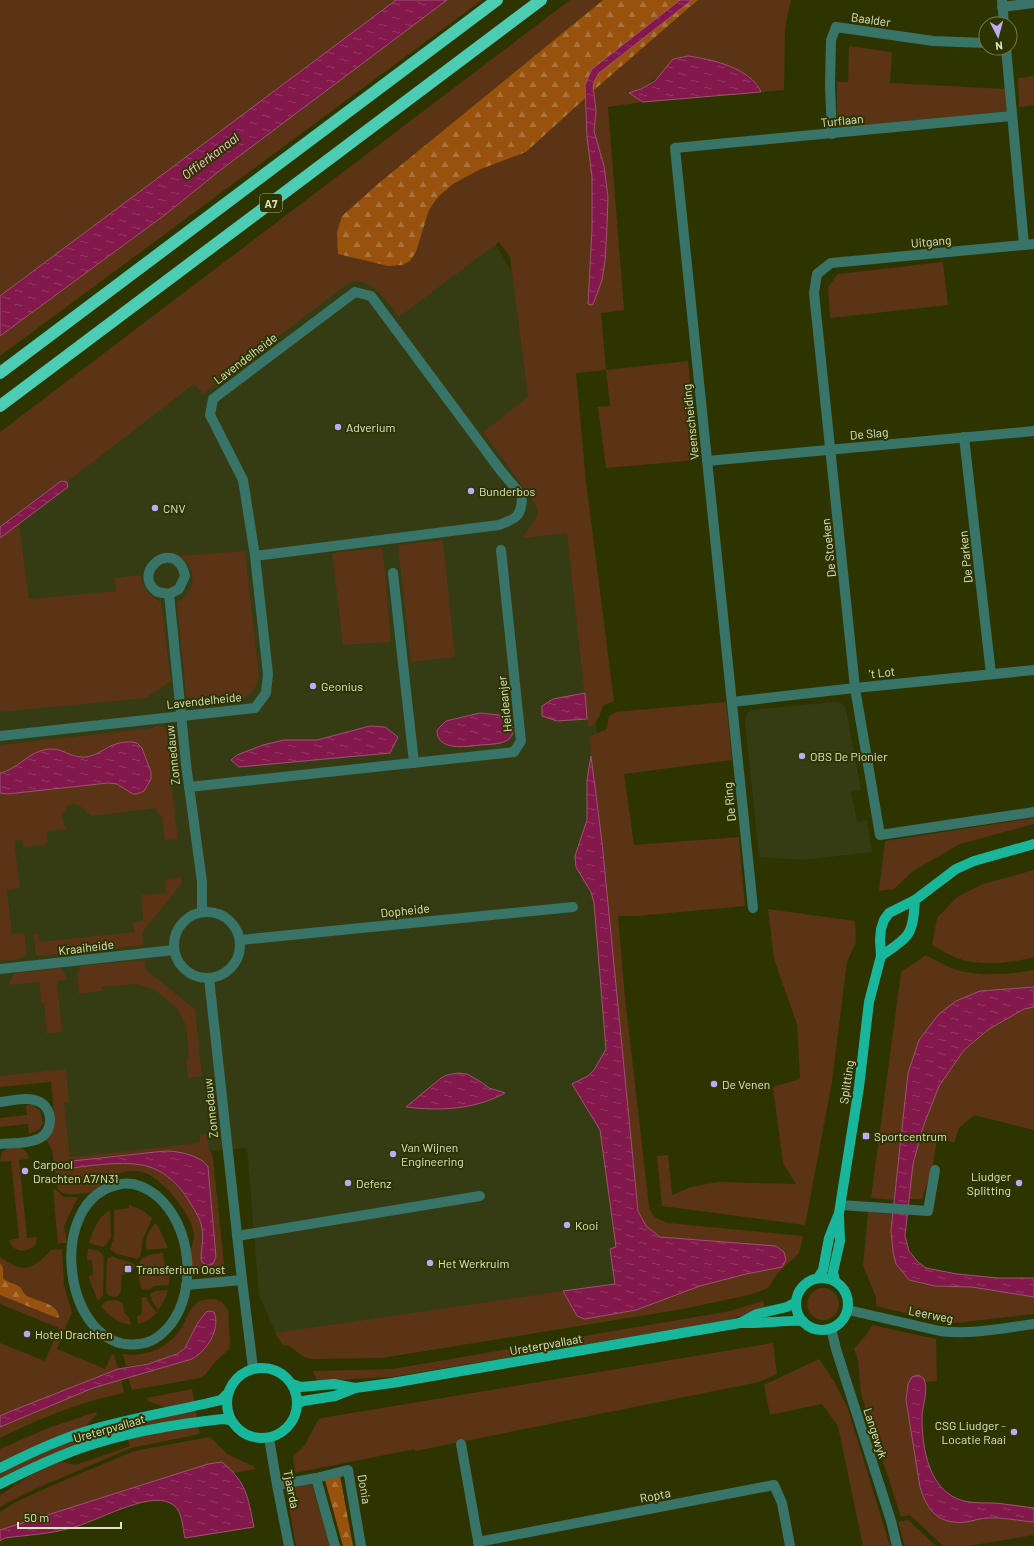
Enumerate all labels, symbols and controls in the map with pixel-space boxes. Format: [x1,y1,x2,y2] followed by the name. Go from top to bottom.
[850,9,892,29] street label: Baalder
[978,16,1018,56] north arrow
[995,40,1003,53] text: N
[820,111,864,129] street label: Turflaan
[178,129,242,183] water label: Offierkanaal
[260,194,282,212] road number: A7
[910,232,952,250] street label: Uitgang
[211,330,279,386] street label: Lavendelheide
[679,383,701,461] street label: Veenscheiding
[346,420,395,434] place label: Adverium
[333,422,343,432] marker: Adverium
[849,424,889,442] street label: De Slag
[479,484,535,498] place label: Bunderbos
[466,486,476,496] marker: Bunderbos
[163,501,185,515] place label: CNV
[150,503,160,513] marker: CNV
[818,518,838,578] street label: De Stoeken
[955,530,975,584] street label: De Parken
[868,664,896,680] street label: 't Lot
[494,675,514,733] street label: Heideanjer
[321,679,363,693] place label: Geonius
[308,681,318,691] marker: Geonius
[166,689,242,711] street label: Lavendelheide
[162,724,182,786] street label: Zonnedauw
[810,749,888,763] place label: OBS De Pionier
[797,751,807,761] marker: OBS De Pionier
[720,782,738,822] street label: De Ring
[380,900,430,920] street label: Dopheide
[57,937,115,957] street label: Kraaiheide
[836,1059,856,1105] street label: Splitting
[200,1077,220,1139] street label: Zonnedauw
[722,1077,770,1091] place label: De Venen
[709,1079,719,1089] marker: De Venen
[874,1129,947,1143] place label: Sportcentrum
[861,1131,871,1141] marker: Sportcentrum
[401,1140,464,1168] place label: Van Wijnen Engineering
[388,1149,398,1159] marker: Van Wijnen Engineering
[33,1157,119,1185] place label: Carpool Drachten A7/N31
[20,1166,30,1176] marker: Carpool Drachten A7/N31
[967,1169,1012,1197] place label: Liudger Splitting
[356,1176,392,1190] place label: Defenz
[343,1178,353,1188] marker: Defenz
[1014,1178,1024,1188] marker: Liudger Splitting
[575,1218,598,1232] place label: Kooi
[562,1220,572,1230] marker: Kooi
[438,1256,510,1270] place label: Het Werkruim
[425,1258,435,1268] marker: Het Werkruim
[136,1262,225,1276] place label: Transferium Oost
[123,1264,133,1274] marker: Transferium Oost
[907,1303,955,1325] street label: Leerweg
[35,1327,113,1341] place label: Hotel Drachten
[22,1329,32,1339] marker: Hotel Drachten
[509,1331,583,1357] street label: Ureterpvallaat
[861,1406,891,1460] street label: Langewyk
[72,1411,146,1445] street label: Ureterpvallaat
[935,1418,1006,1446] place label: CSG Liudger - Locatie Raai
[1009,1427,1019,1437] marker: CSG Liudger - Locatie Raai
[281,1469,303,1509] street label: Tjaarda
[356,1473,374,1505] street label: Donia
[638,1485,672,1505] street label: Ropta
[18,1504,121,1530] scale bar
[24,1510,49,1524] text: 50 m

